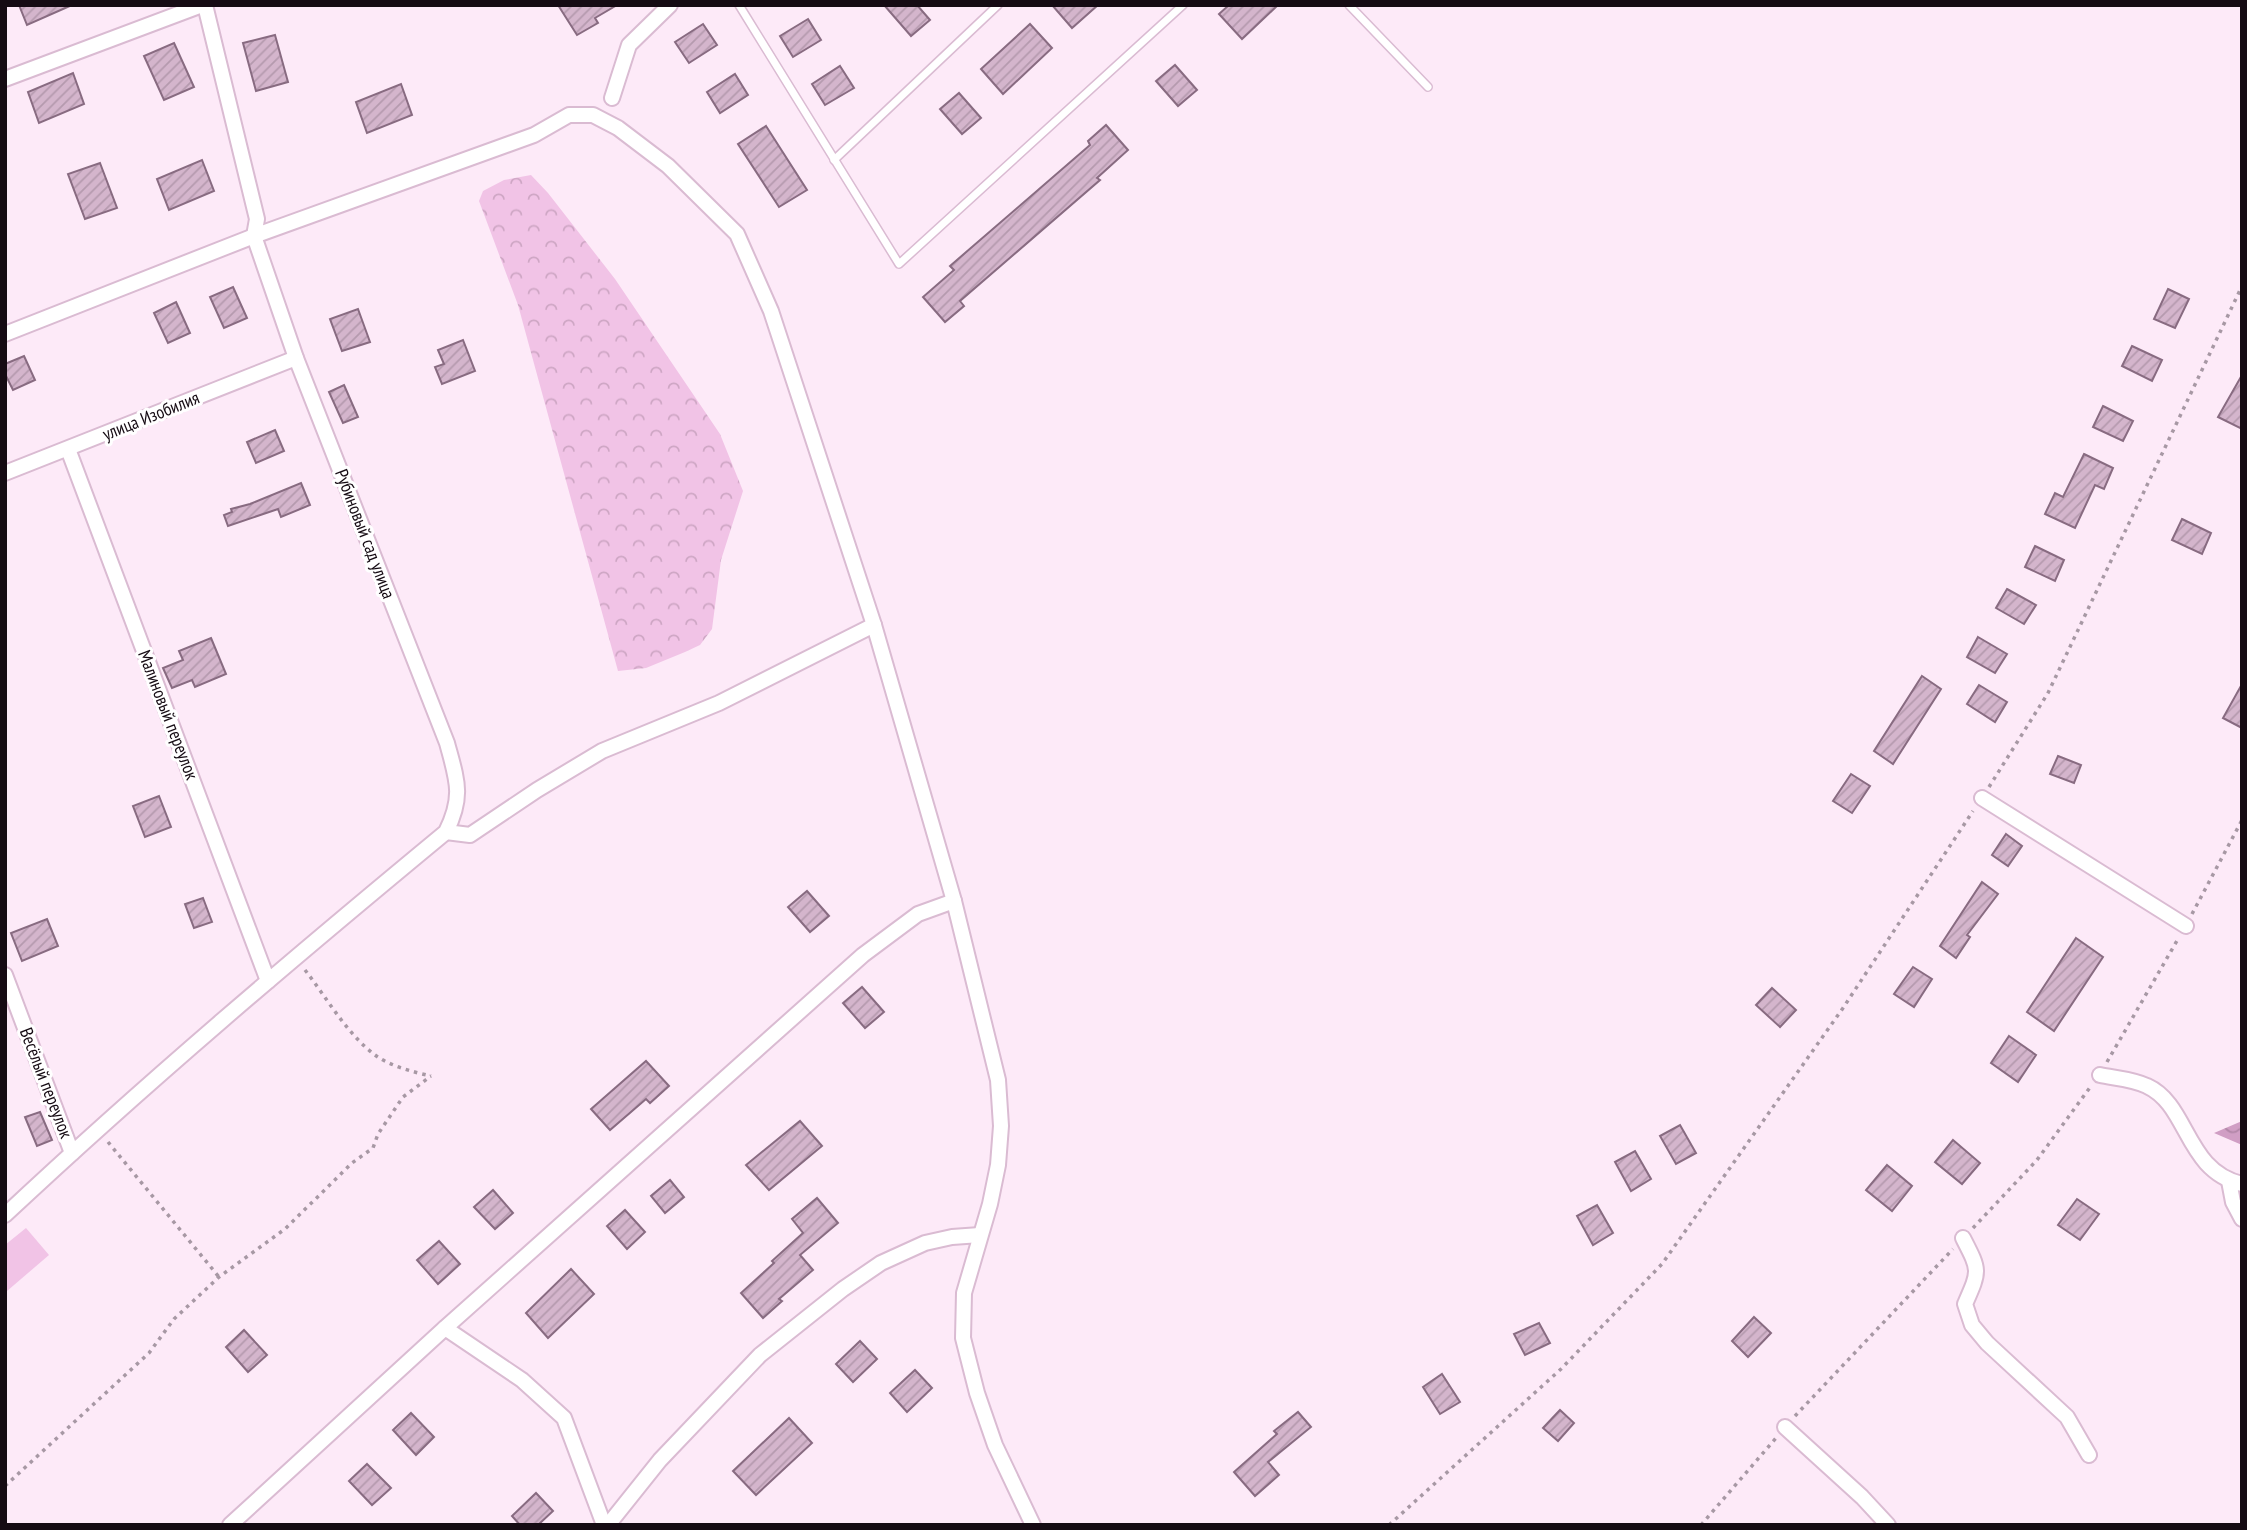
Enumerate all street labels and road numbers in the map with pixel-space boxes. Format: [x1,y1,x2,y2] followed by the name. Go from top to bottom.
[99,386,203,445] street label: улица Изобилия
[330,466,401,602] street label: Рубиновый сад улица
[133,647,204,783] street label: Малиновый переулок
[15,1024,78,1141] street label: Весёлый переулок

